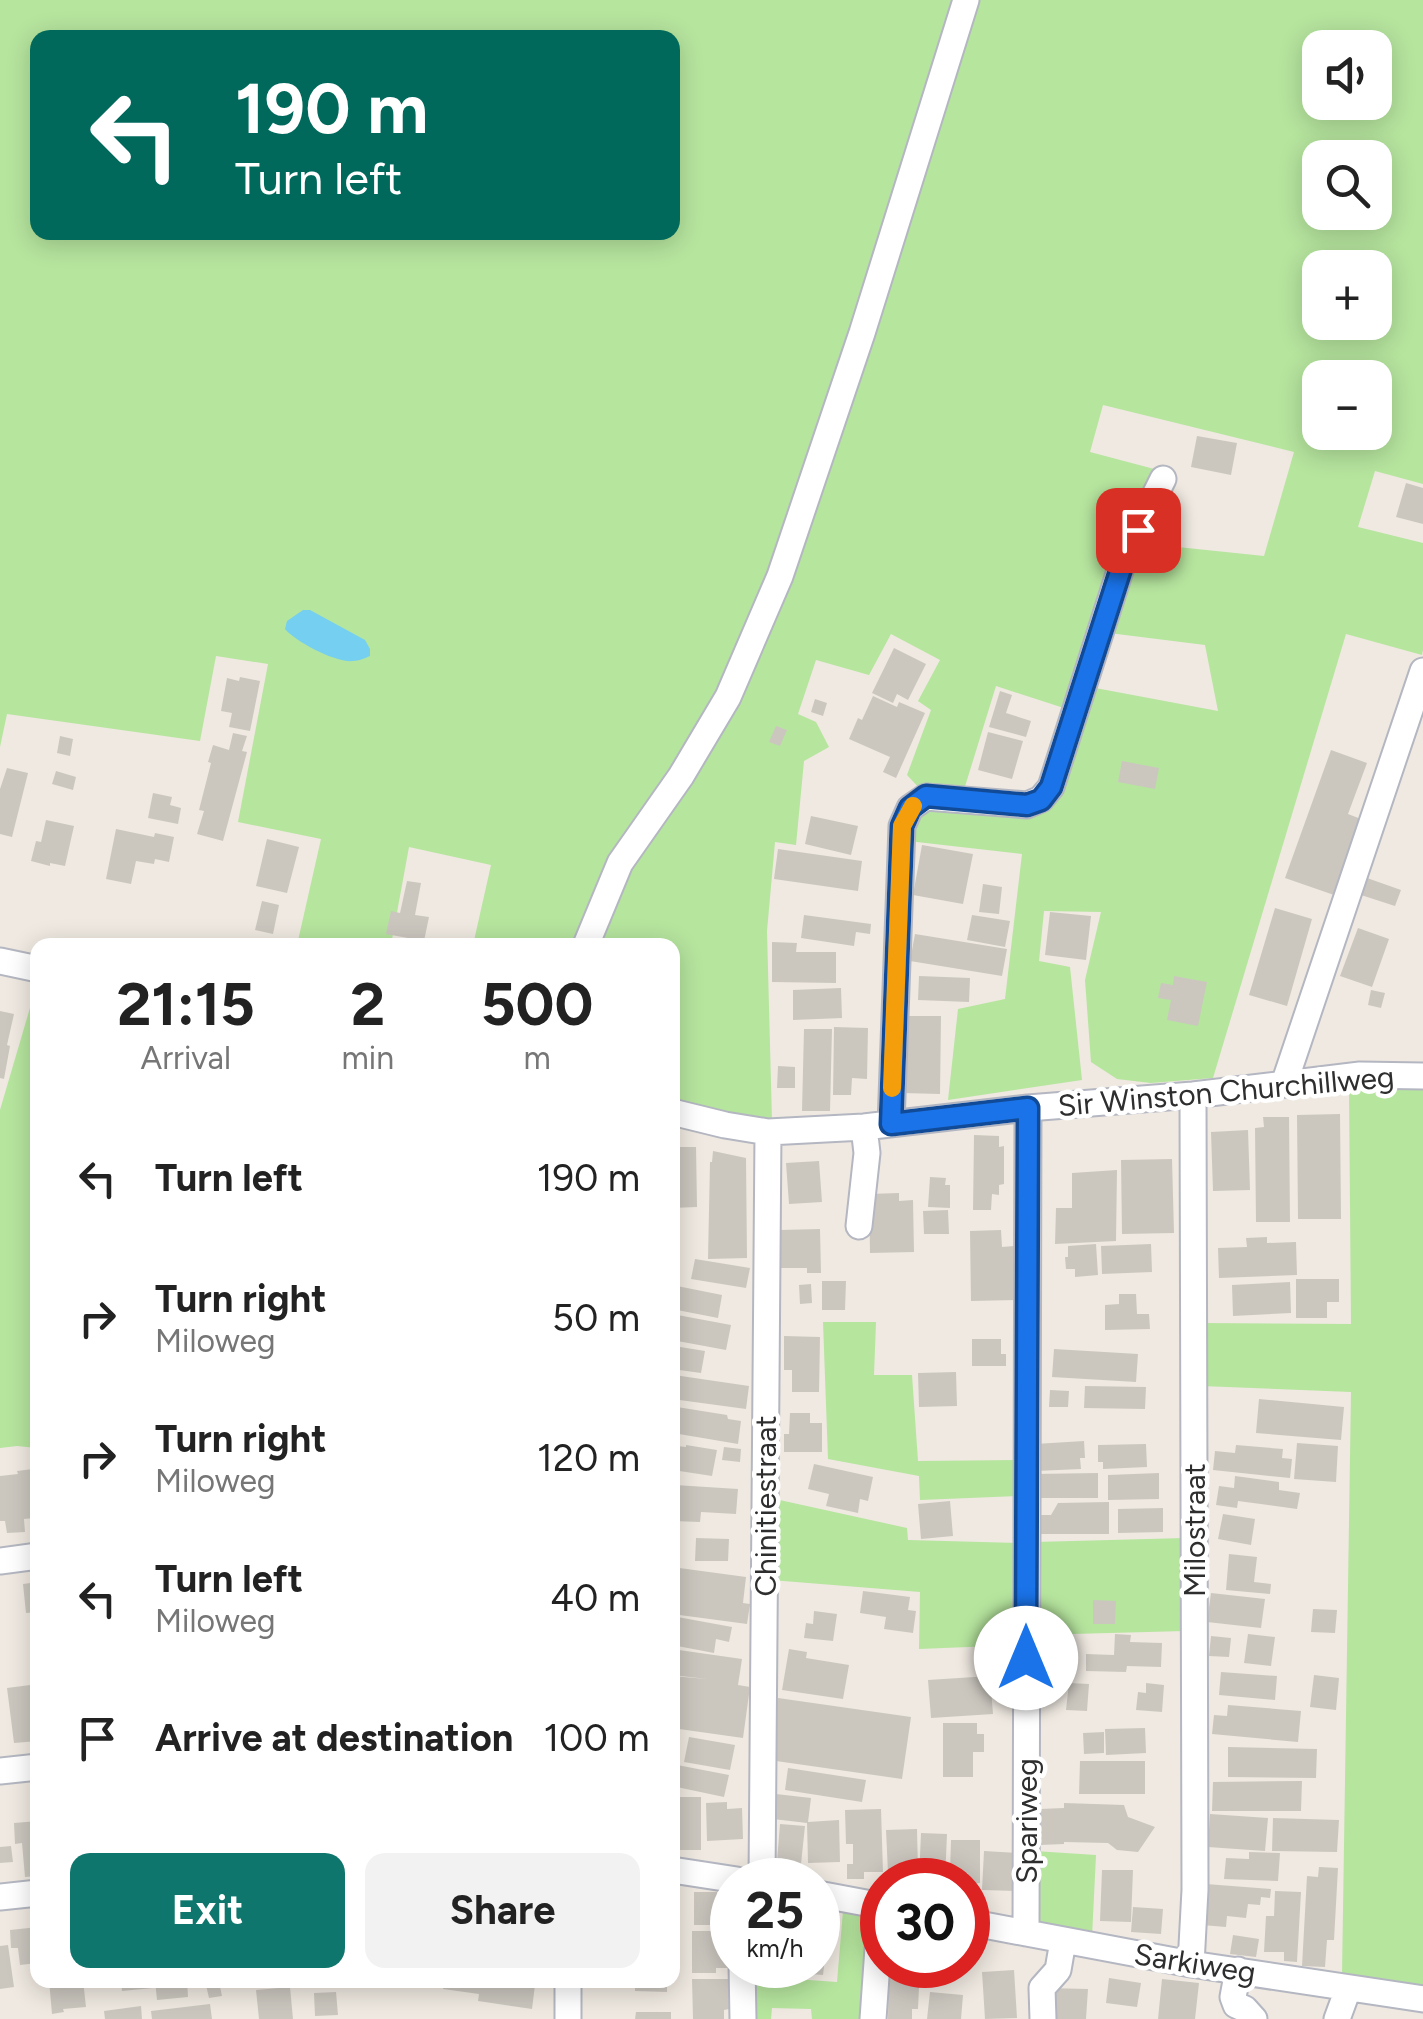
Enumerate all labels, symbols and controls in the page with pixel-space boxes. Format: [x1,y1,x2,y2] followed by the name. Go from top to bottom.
[1302,30,1392,450] map controls
[1302,30,1392,120] button: sound
[235,66,428,151] text: 190 m
[70,70,200,200] icon: left
[1302,140,1392,230] button: search
[235,151,402,205] text: Turn left
[1302,250,1392,340] button: +
[1302,360,1392,450] button: −
[1096,488,1181,573] pin
[1111,503,1166,558] icon: arrive
[117,968,255,1040] text: 21:15
[350,968,385,1040] text: 2
[481,968,593,1040] text: 500
[141,1039,231,1077] text: Arrival
[342,1039,394,1077] text: min
[523,1039,551,1077] text: m
[1056,1058,1396,1124] street label: Sir Winston Churchillweg
[70,1151,125,1206] icon: left
[155,1155,303,1201] text: Turn left
[537,1155,640,1201] text: 190 m
[155,1276,327,1322] text: Turn right
[70,1291,125,1346] icon: right
[552,1295,640,1341] text: 50 m
[155,1322,276,1360] text: Miloweg
[747,1415,784,1597] street label: Chinitiestraat
[155,1416,327,1462] text: Turn right
[70,1431,125,1486] icon: right
[537,1435,640,1481] text: 120 m
[155,1462,276,1500] text: Miloweg
[1176,1463,1213,1597] street label: Milostraat
[155,1556,303,1602] text: Turn left
[70,1571,125,1626] icon: left
[550,1575,640,1621] text: 40 m
[155,1602,276,1640] text: Miloweg
[974,1606,1078,1710] position arrow
[70,1711,125,1766] icon: arrive
[155,1715,513,1761] text: Arrive at destination
[543,1715,650,1761] text: 100 m
[1008,1758,1045,1884] street label: Spariweg
[70,1853,345,1968] button: Exit
[365,1853,640,1968] button: Share
[860,1858,990,1988] speed limit sign: 30
[746,1880,804,1941] text: 25
[746,1933,804,1963] text: km/h
[1132,1935,1258,1991] street label: Sarkiweg

